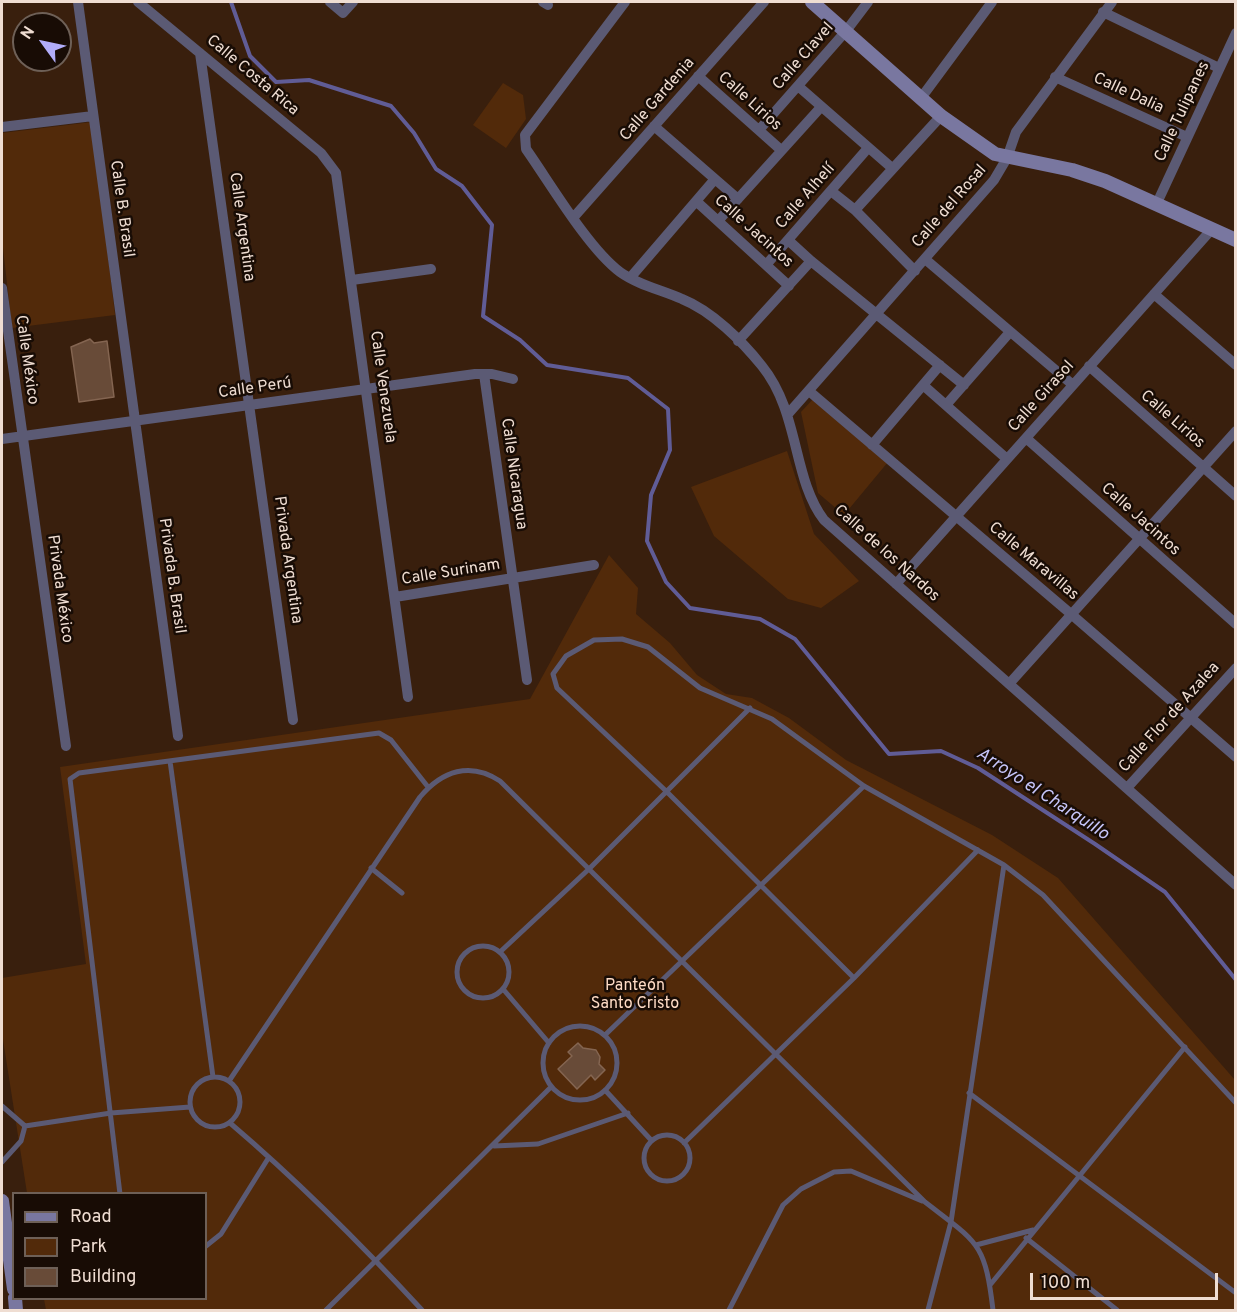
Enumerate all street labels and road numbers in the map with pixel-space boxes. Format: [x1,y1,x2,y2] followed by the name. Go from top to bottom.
[769,19,839,95] street label: Calle Clavel
[202,32,302,120] street label: Calle Costa Rica
[617,54,699,146] street label: Calle Gardenia
[1151,59,1215,165] street label: Calle Tulipanes
[713,68,785,136] street label: Calle Lirios
[1090,69,1166,119] street label: Calle Dalia
[105,159,137,259] street label: Calle B. Brasil
[772,160,840,234] street label: Calle Alhelí
[909,161,991,253] street label: Calle del Rosal
[224,171,258,283] street label: Calle Argentina
[709,191,797,273] street label: Calle Jacintos
[10,314,42,406] street label: Calle México
[365,330,399,444] street label: Calle Venezuela
[1005,357,1079,437] street label: Calle Girasol
[217,374,293,404] street label: Calle Perú
[1136,387,1208,453] street label: Calle Lirios
[496,417,530,531] street label: Calle Nicaragua
[1096,479,1184,561] street label: Calle Jacintos
[269,495,305,625] street label: Privada Argentina
[829,501,943,607] street label: Calle de los Nardos
[153,517,189,635] street label: Privada B. Brasil
[984,519,1082,605] street label: Calle Maravillas
[42,534,76,644] street label: Privada México
[400,556,502,590] street label: Calle Surinam
[1116,659,1224,777] street label: Calle Flor de Azalea

